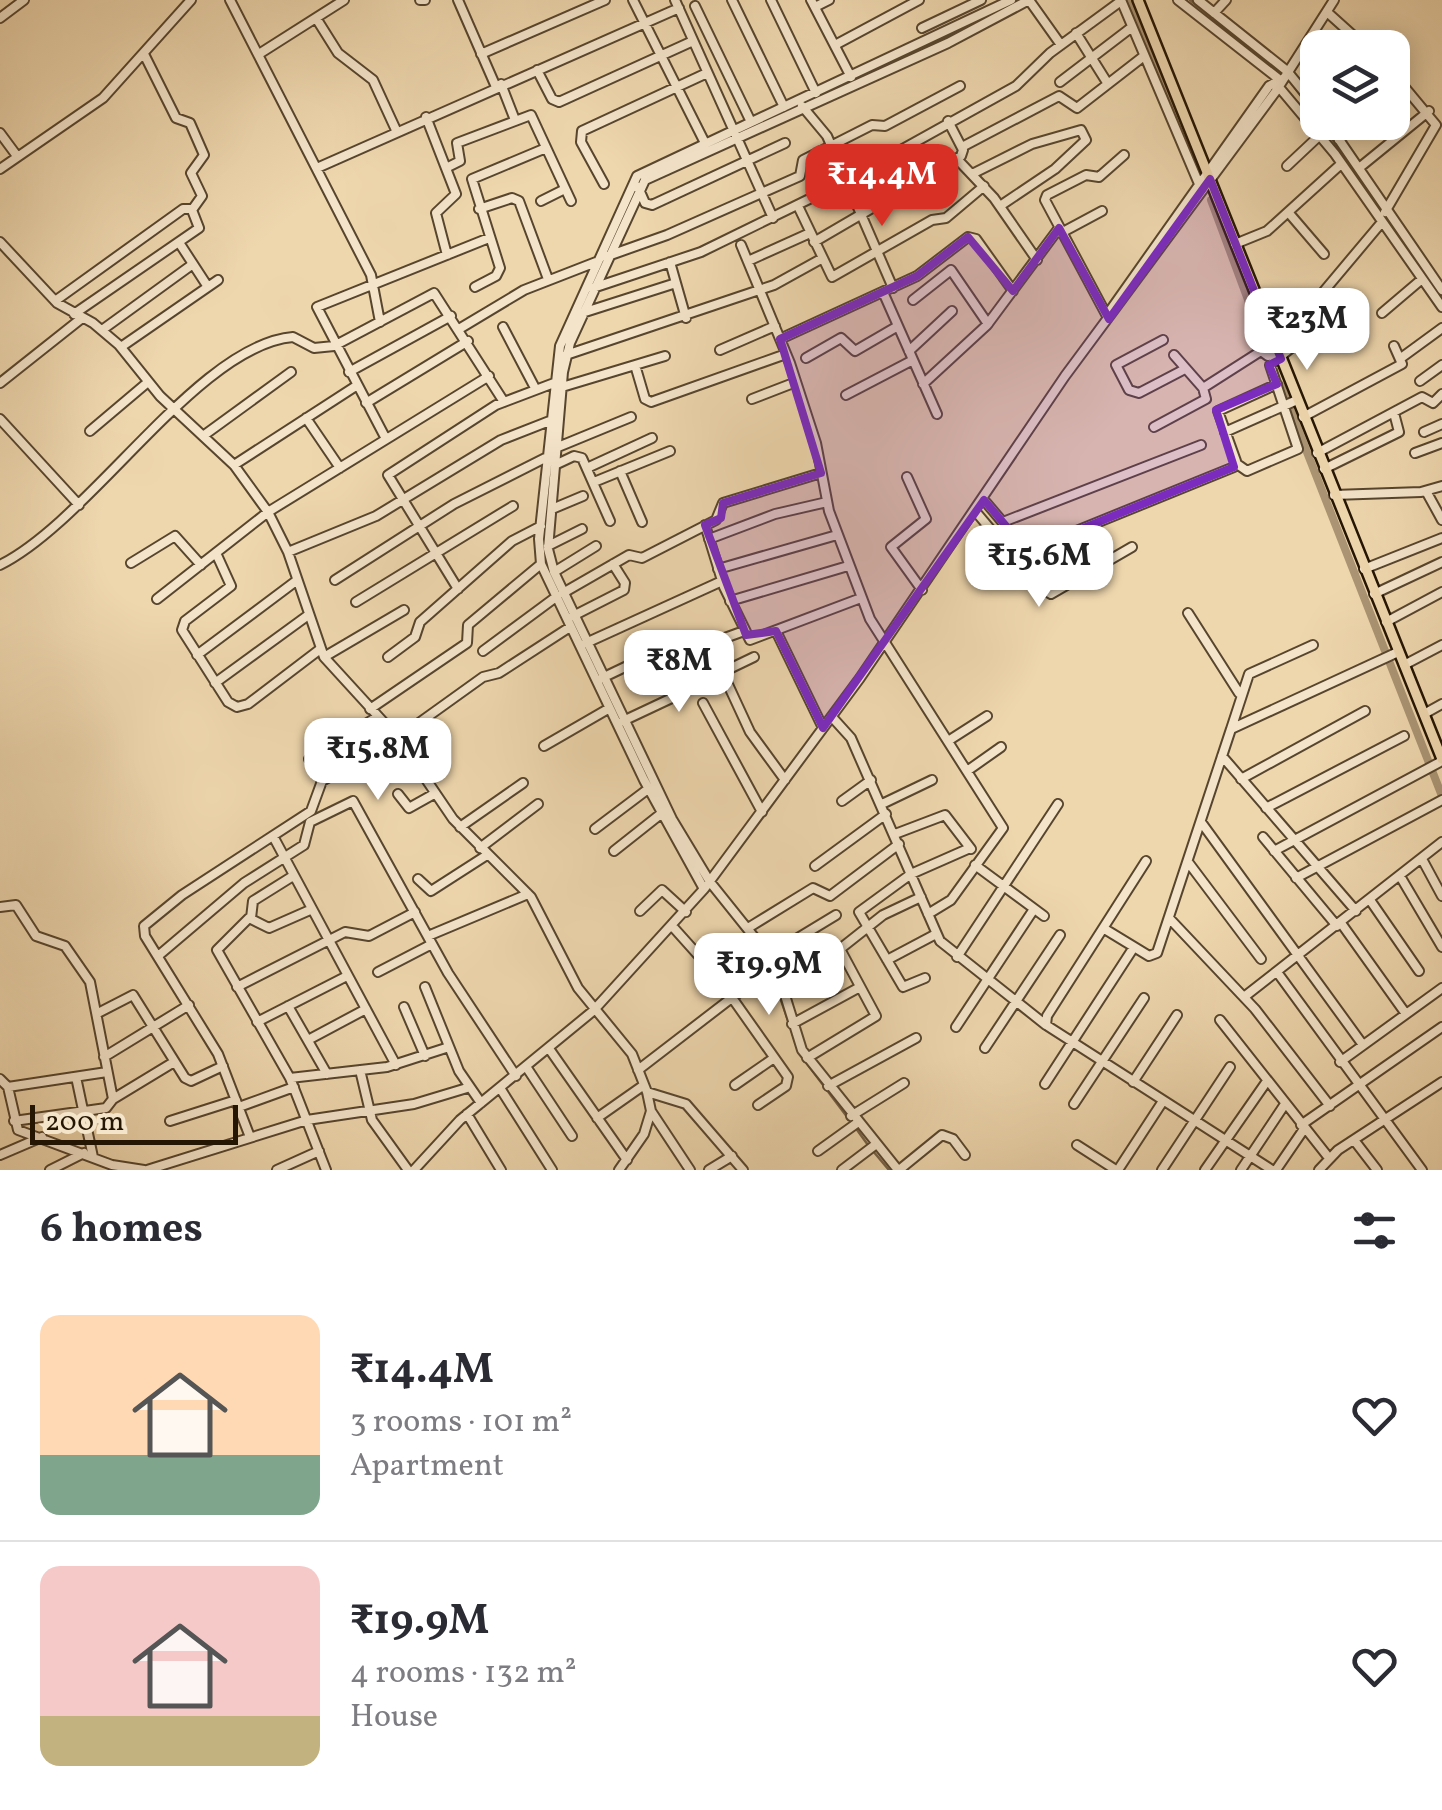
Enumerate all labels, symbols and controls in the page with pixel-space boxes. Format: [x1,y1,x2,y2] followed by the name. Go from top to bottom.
[1300,30,1410,140] map controls
[1300,30,1410,140] button: layers
[801,144,963,229] pin: ₹14.4M
[827,154,937,198] text: ₹14.4M
[1248,288,1366,373] pin: ₹23M
[1266,298,1348,342] text: ₹23M
[958,525,1120,610] pin: ₹15.6M
[987,535,1091,579] text: ₹15.6M
[631,630,727,715] pin: ₹8M
[646,640,712,684] text: ₹8M
[297,718,459,803] pin: ₹15.8M
[326,728,430,772] text: ₹15.8M
[688,933,850,1018] pin: ₹19.9M
[716,943,822,987] text: ₹19.9M
[30,1100,238,1144] scale bar
[45,1103,124,1142] text: 200 m
[40,1201,203,1260] text: 6 homes
[1347,1203,1402,1258] icon: filters
[350,1342,494,1401] text: ₹14.4M
[120,1355,240,1475] icon: home
[1347,1388,1402,1443] icon: heart
[350,1401,572,1445] text: 3 rooms · 101 m²
[350,1445,504,1489] text: Apartment
[350,1593,489,1652] text: ₹19.9M
[120,1606,240,1726] icon: home
[1347,1639,1402,1694] icon: heart
[350,1652,577,1696] text: 4 rooms · 132 m²
[350,1696,438,1740] text: House

